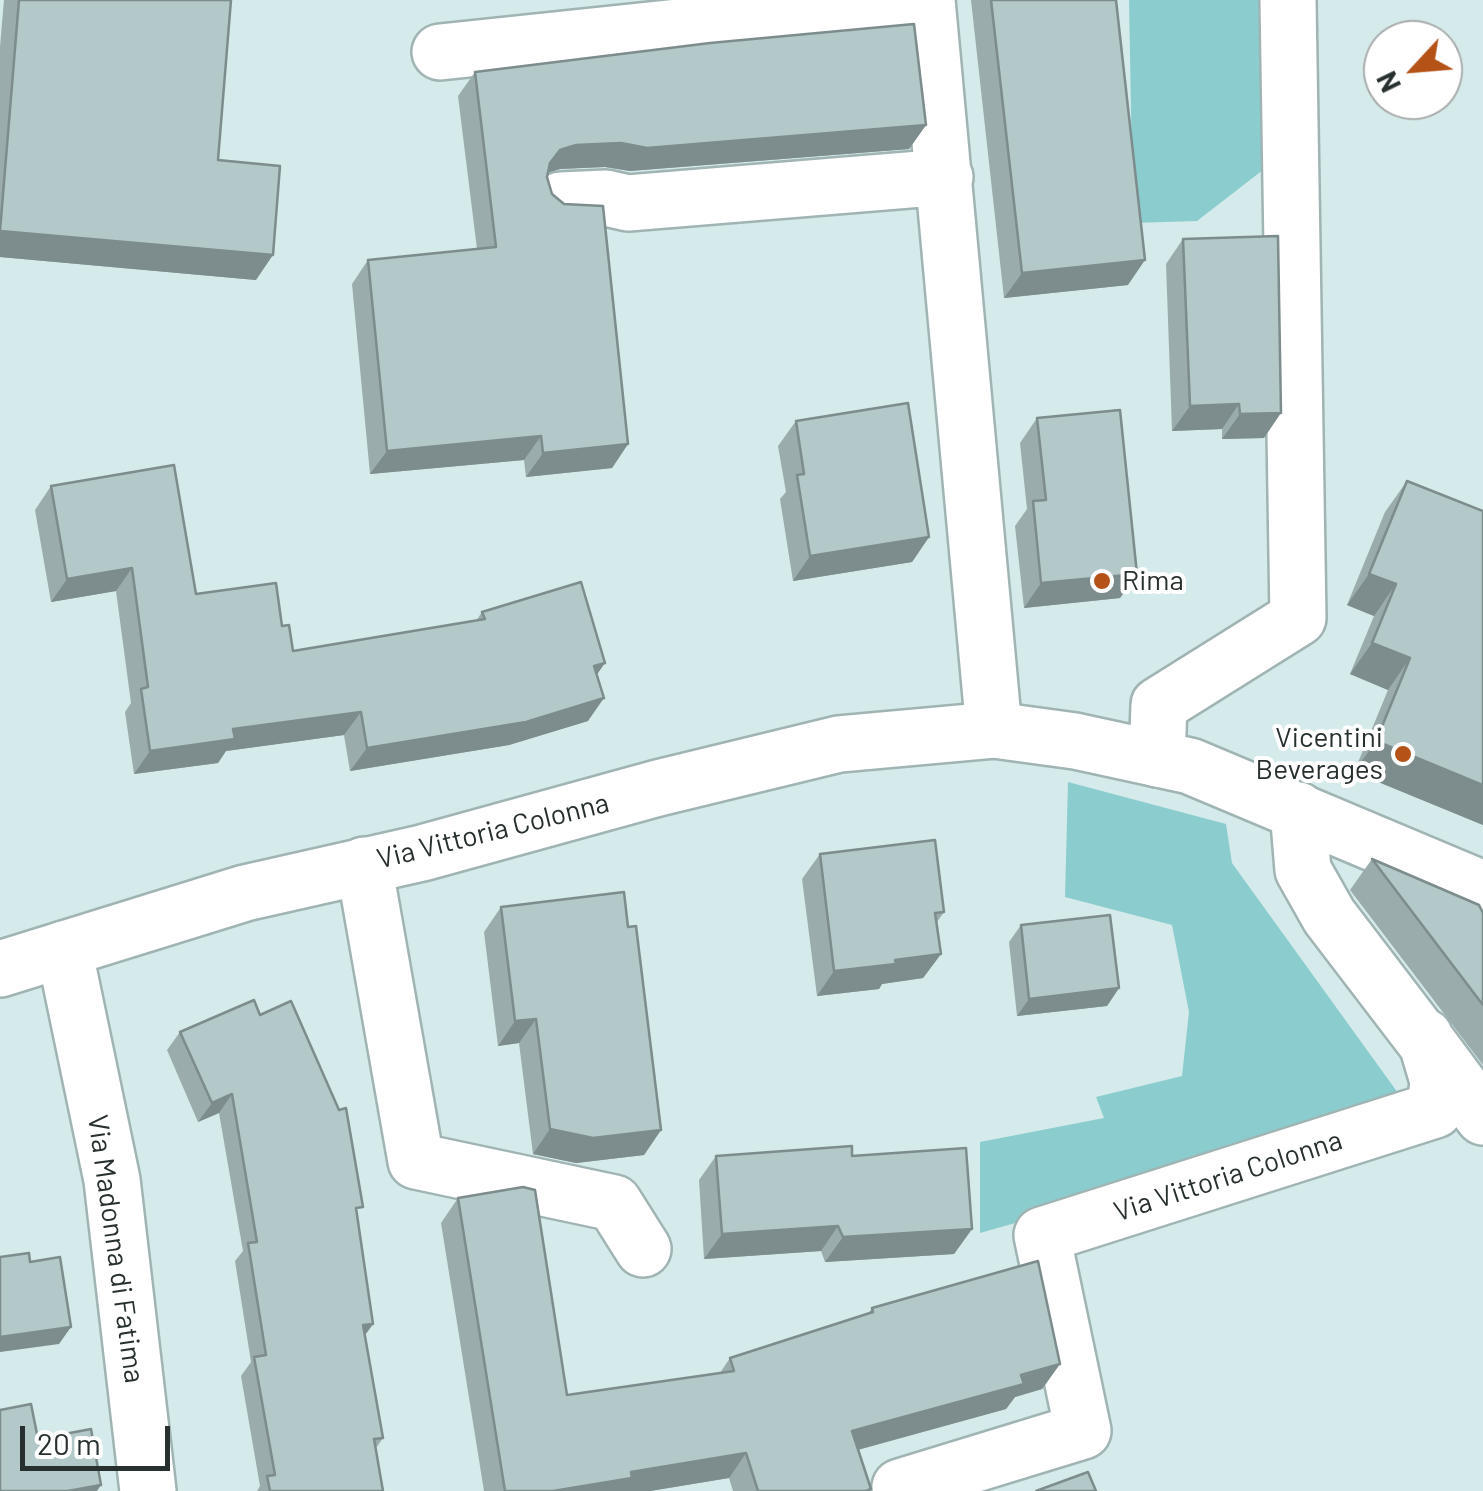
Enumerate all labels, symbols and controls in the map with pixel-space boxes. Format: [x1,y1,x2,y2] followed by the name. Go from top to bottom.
[1363,20,1463,120] north arrow
[1368,66,1407,98] text: N
[1122,564,1184,598] place label: Rima
[1091,570,1113,592] marker: Rima
[1256,721,1383,787] place label: Vicentini Beverages
[1392,743,1414,765] marker: Vicentini Beverages
[373,786,613,876] street label: Via Vittoria Colonna
[81,1113,151,1385] street label: Via Madonna di Fatima
[1110,1123,1346,1229] street label: Via Vittoria Colonna
[25,1406,175,1468] scale bar
[37,1425,101,1461] text: 20 m

